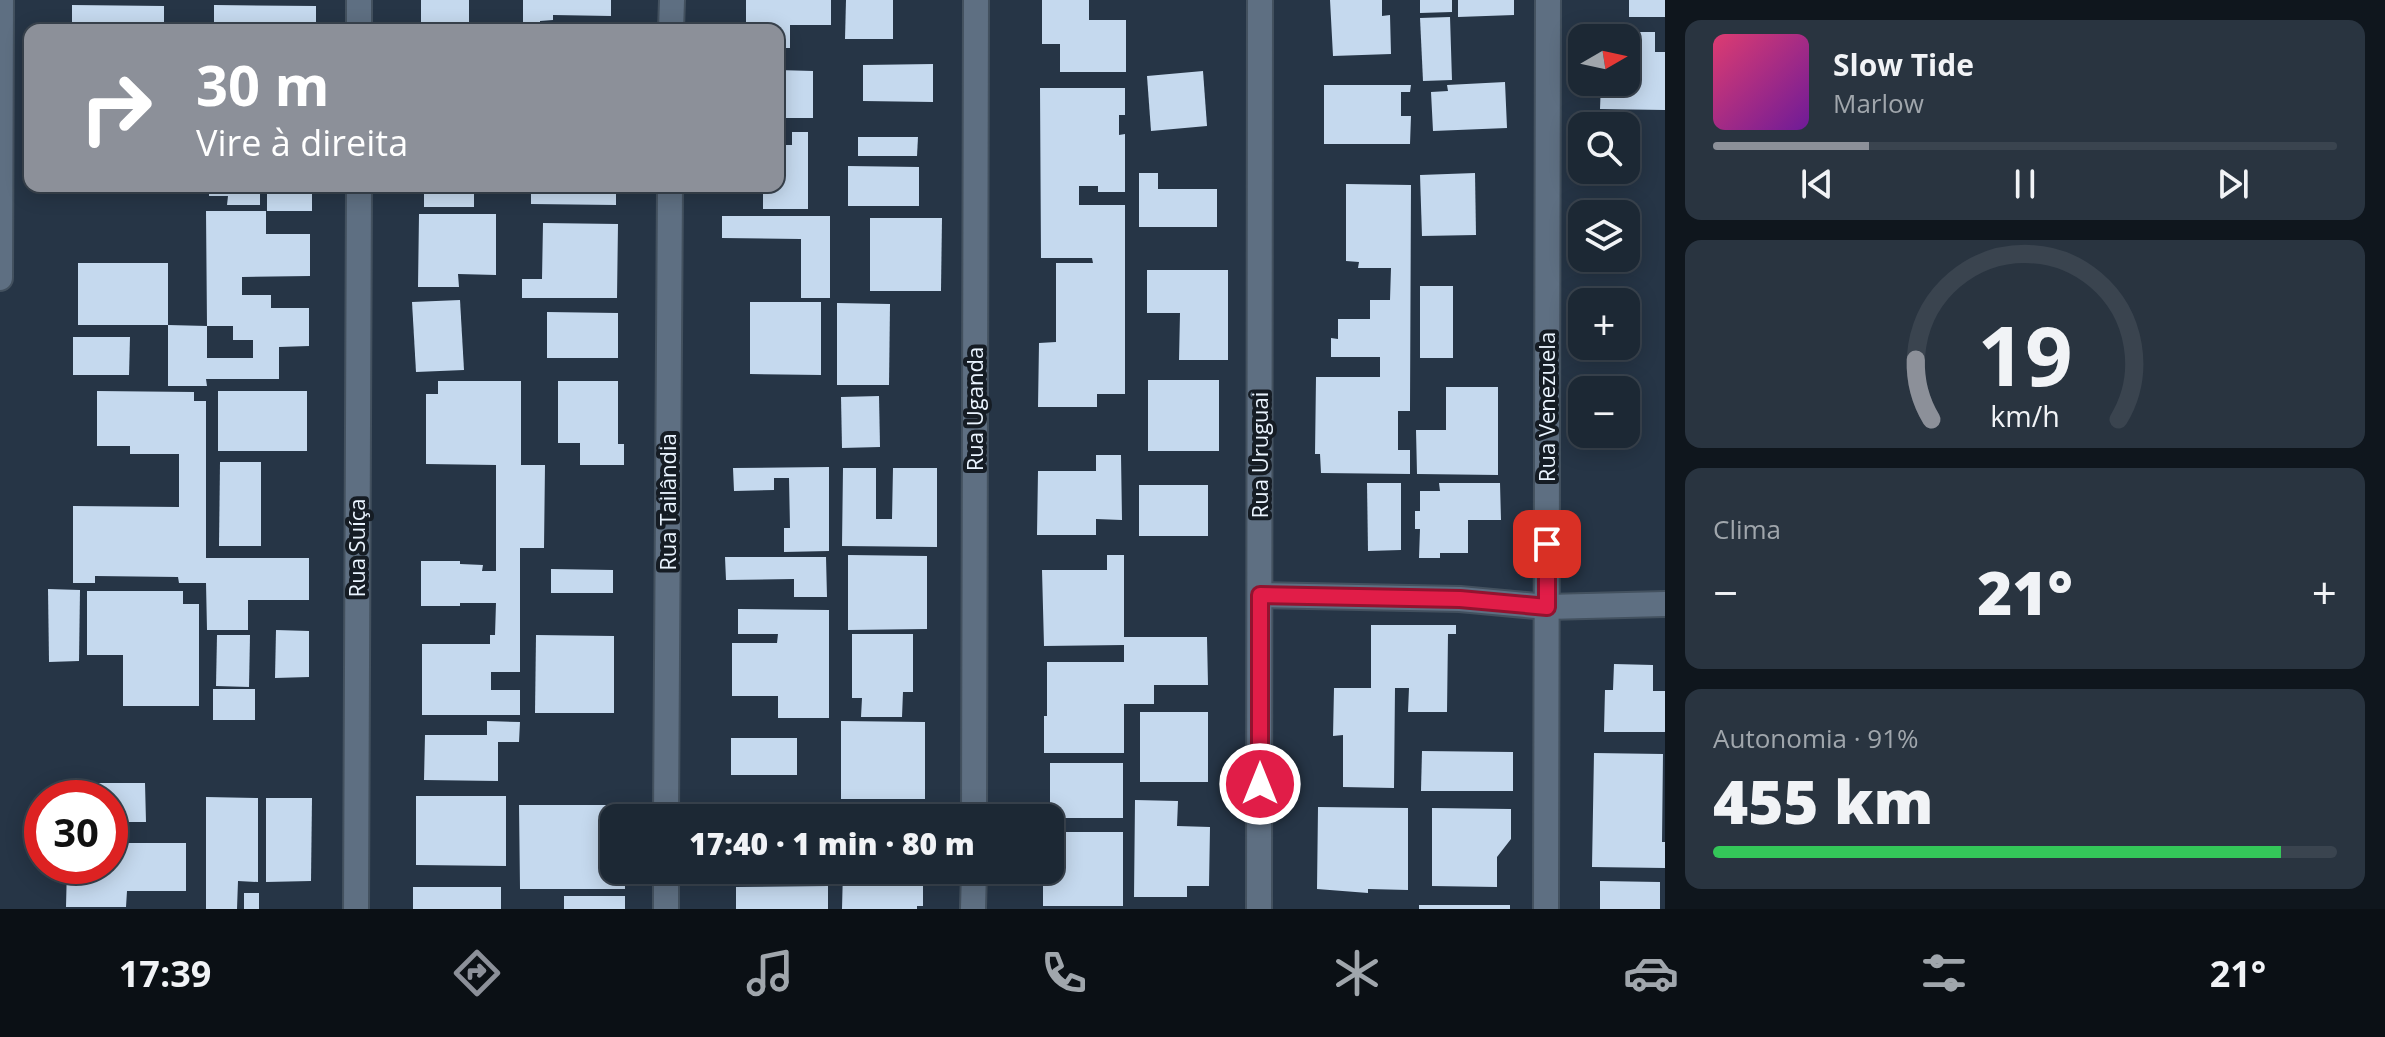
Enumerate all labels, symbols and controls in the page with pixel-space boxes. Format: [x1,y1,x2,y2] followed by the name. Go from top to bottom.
[1568,24,1640,96] north arrow
[1568,24,1640,448] map controls
[1833,44,1974,85] text: Slow Tide
[196,46,330,122] text: 30 m
[64,56,168,160] icon: right
[1833,85,1924,121] text: Marlow
[1568,112,1640,184] button: search
[196,118,408,167] text: Vire à direita
[1795,162,1839,206] icon: previous
[2003,162,2047,206] icon: pause
[2211,162,2255,206] icon: next
[1568,200,1640,272] button: layers
[1568,288,1640,360] button: +
[1977,297,2073,410] text: 19
[1531,332,1561,482] street label: Rua Venezuela
[959,347,989,471] street label: Rua Uganda
[1568,376,1640,448] button: −
[1244,392,1274,518] street label: Rua Uruguai
[1990,397,2060,436] text: km/h
[652,433,682,571] street label: Rua Tailândia
[341,499,371,597] street label: Rua Suíça
[1513,510,1581,578] pin
[1713,511,1781,547] text: Clima
[1525,522,1569,566] icon: arrive
[1977,551,2073,633] text: 21°
[1713,562,1738,622] text: −
[2312,562,2337,622] text: +
[1713,720,1919,756] text: Autonomia · 91%
[1218,742,1302,826] position arrow
[1713,760,1934,842] text: 455 km
[24,780,128,884] speed limit sign: 30
[689,823,975,864] text: 17:40 · 1 min · 80 m
[449,945,505,1001] icon: directions
[742,945,798,1001] icon: music
[1036,945,1092,1001] icon: phone
[1329,945,1385,1001] icon: climate
[1623,945,1679,1001] icon: car
[1916,945,1972,1001] icon: filters
[119,949,211,998] text: 17:39
[2210,949,2266,998] text: 21°

